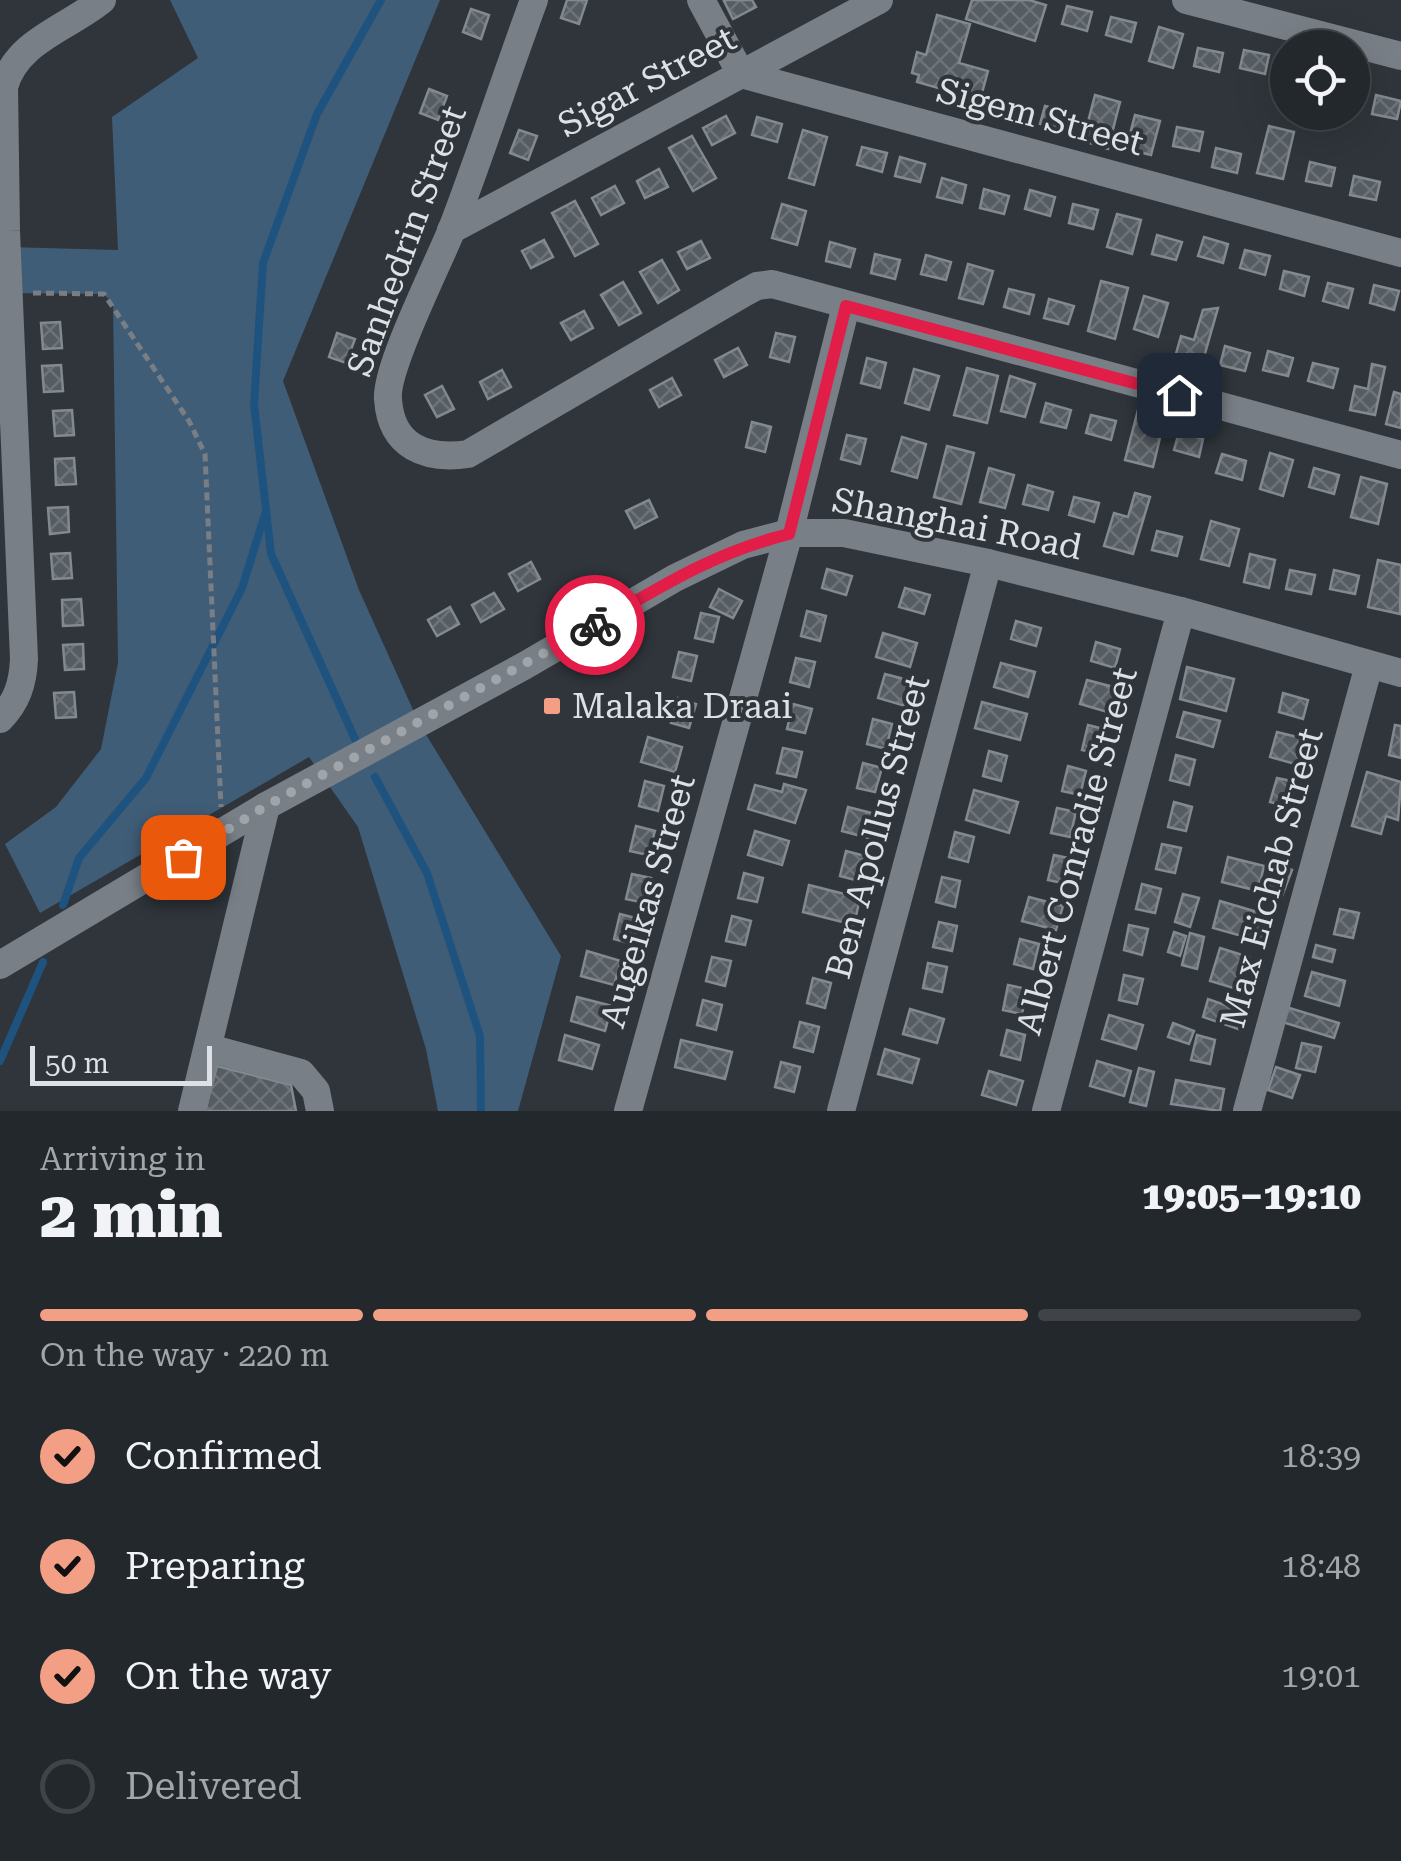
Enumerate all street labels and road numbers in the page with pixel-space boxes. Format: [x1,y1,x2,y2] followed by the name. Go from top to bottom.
[551,18,743,146] street label: Sigar Street
[932,70,1148,164] street label: Sigem Street
[339,100,475,382] street label: Sanhedrin Street
[829,480,1085,568] street label: Shanghai Road
[1008,663,1146,1039] street label: Albert Conradie Street
[818,671,938,983] street label: Ben Apollus Street
[1212,724,1332,1032] street label: Max Eichab Street
[592,770,704,1032] street label: Augeikas Street

